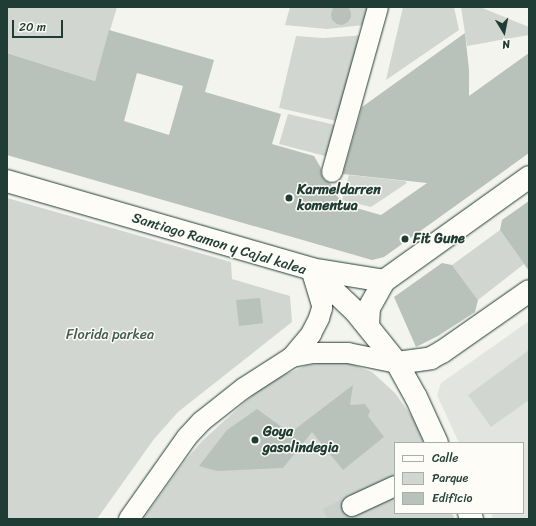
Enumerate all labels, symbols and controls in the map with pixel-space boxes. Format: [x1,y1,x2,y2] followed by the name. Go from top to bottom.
[14,12,65,38] scale bar
[484,12,524,52] north arrow
[19,16,46,38] text: 20 m
[501,34,512,54] text: N
[297,182,381,214] place label: Karmeldarren komentua
[284,193,294,203] marker: Karmeldarren komentua
[130,209,308,279] street label: Santiago Ramon y Cajal kalea
[413,231,465,247] place label: Fit Gune
[400,234,410,244] marker: Fit Gune
[66,327,154,343] park label: Florida parkea
[263,424,339,456] place label: Goya gasolindegia
[250,435,260,445] marker: Goya gasolindegia
[394,442,524,514] legend
[432,447,459,469] text: Calle
[432,467,468,489] text: Parque
[432,487,472,509] text: Edificio

